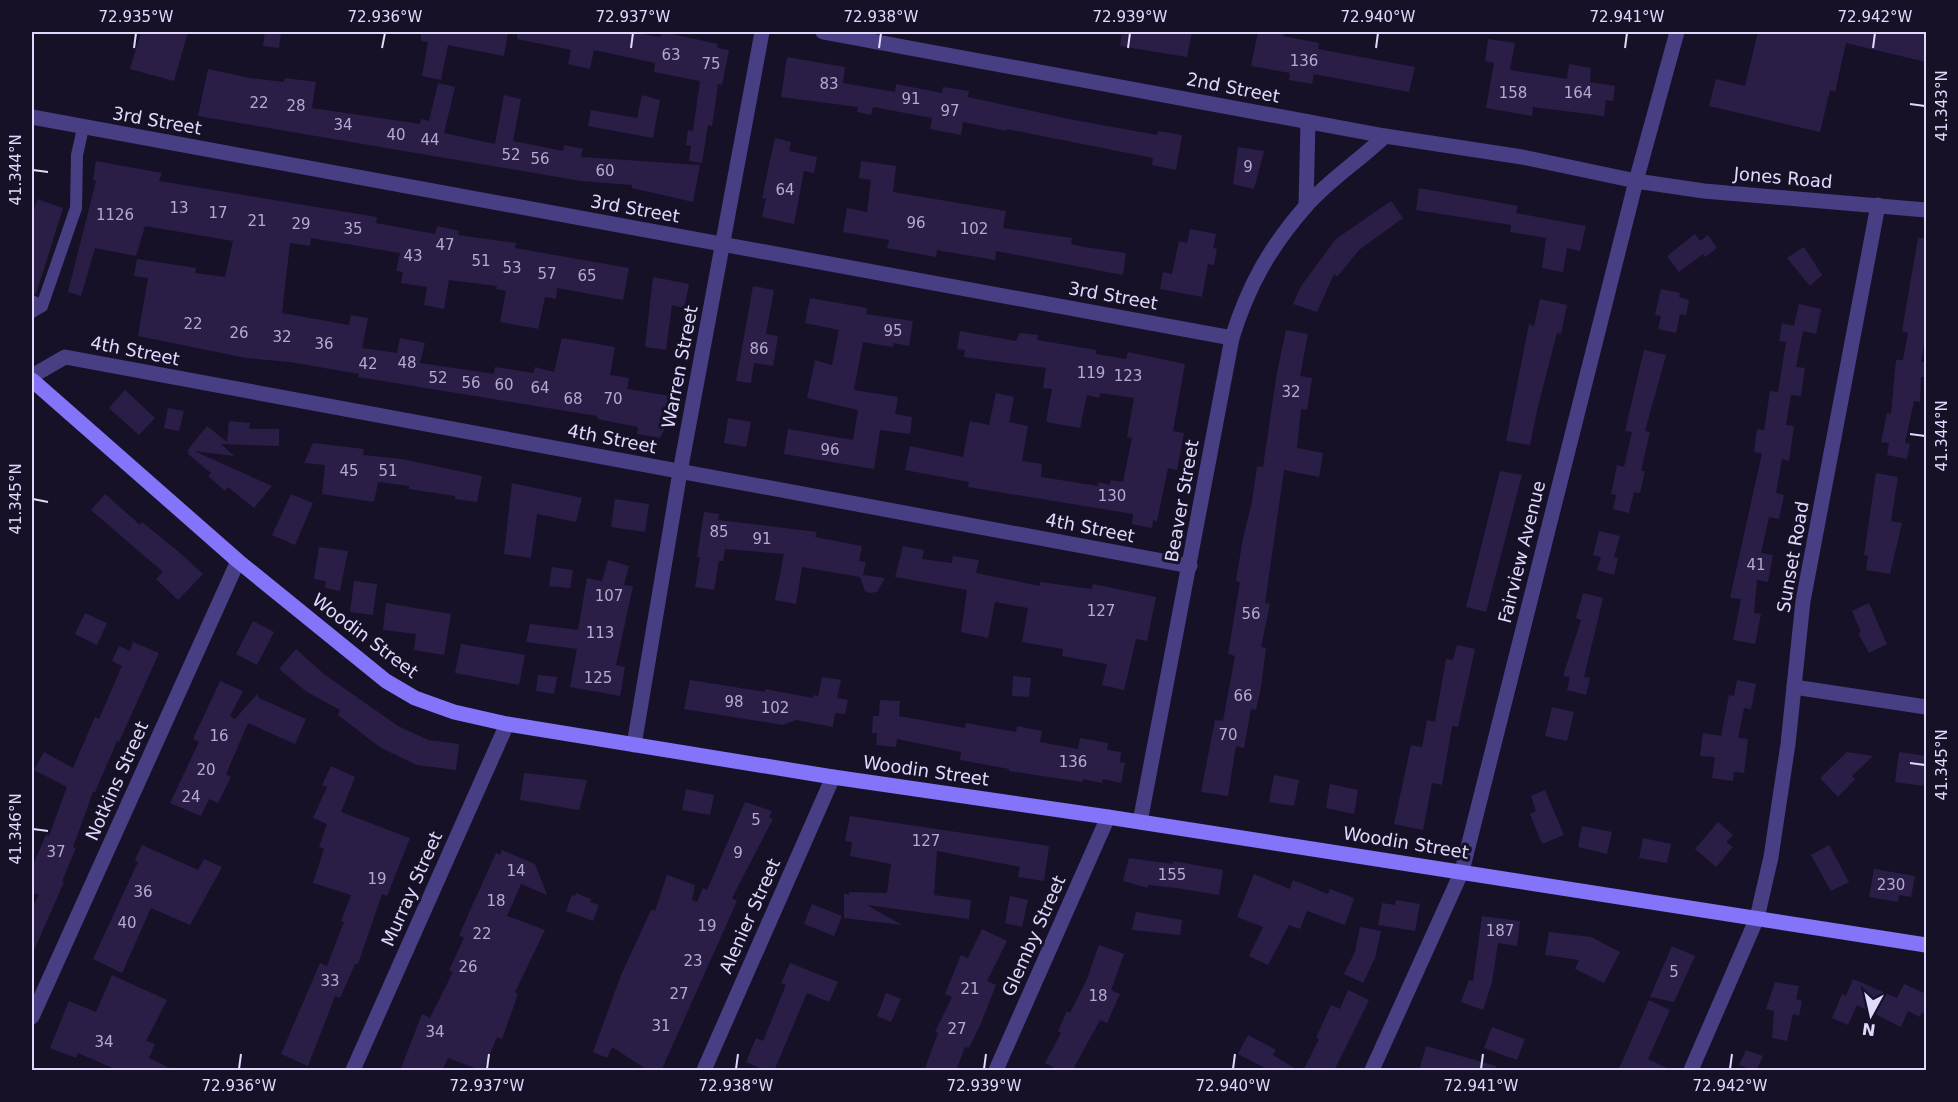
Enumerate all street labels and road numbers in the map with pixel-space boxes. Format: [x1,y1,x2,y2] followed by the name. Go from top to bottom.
[1185,68,1282,107] street label: 2nd Street
[111,102,203,139] street label: 3rd Street
[1732,163,1833,192] street label: Jones Road
[589,190,681,227] street label: 3rd Street
[1067,277,1159,314] street label: 3rd Street
[657,304,702,430] street label: Warren Street
[89,332,181,369] street label: 4th Street
[566,420,658,457] street label: 4th Street
[1160,438,1203,564] street label: Beaver Street
[1494,478,1549,625] street label: Fairview Avenue
[1772,500,1813,614] street label: Sunset Road
[1044,509,1136,546] street label: 4th Street
[308,589,422,682] street label: Woodin Street
[81,718,152,844] street label: Notkins Street
[862,751,990,790] street label: Woodin Street
[1342,822,1470,863] street label: Woodin Street
[377,828,446,949] street label: Murray Street
[715,855,784,977] street label: Alenier Street
[998,872,1070,999] street label: Glemby Street

